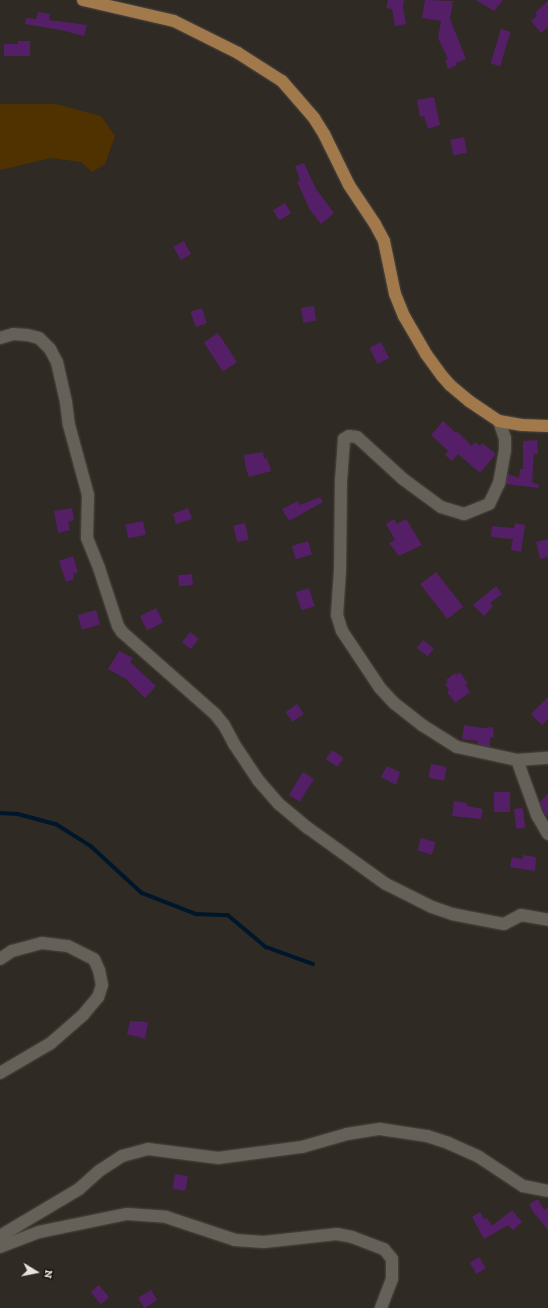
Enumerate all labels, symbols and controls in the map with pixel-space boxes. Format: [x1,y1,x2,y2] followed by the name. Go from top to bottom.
[16,1252,56,1292] north arrow
[41,1269,55,1279] text: N

